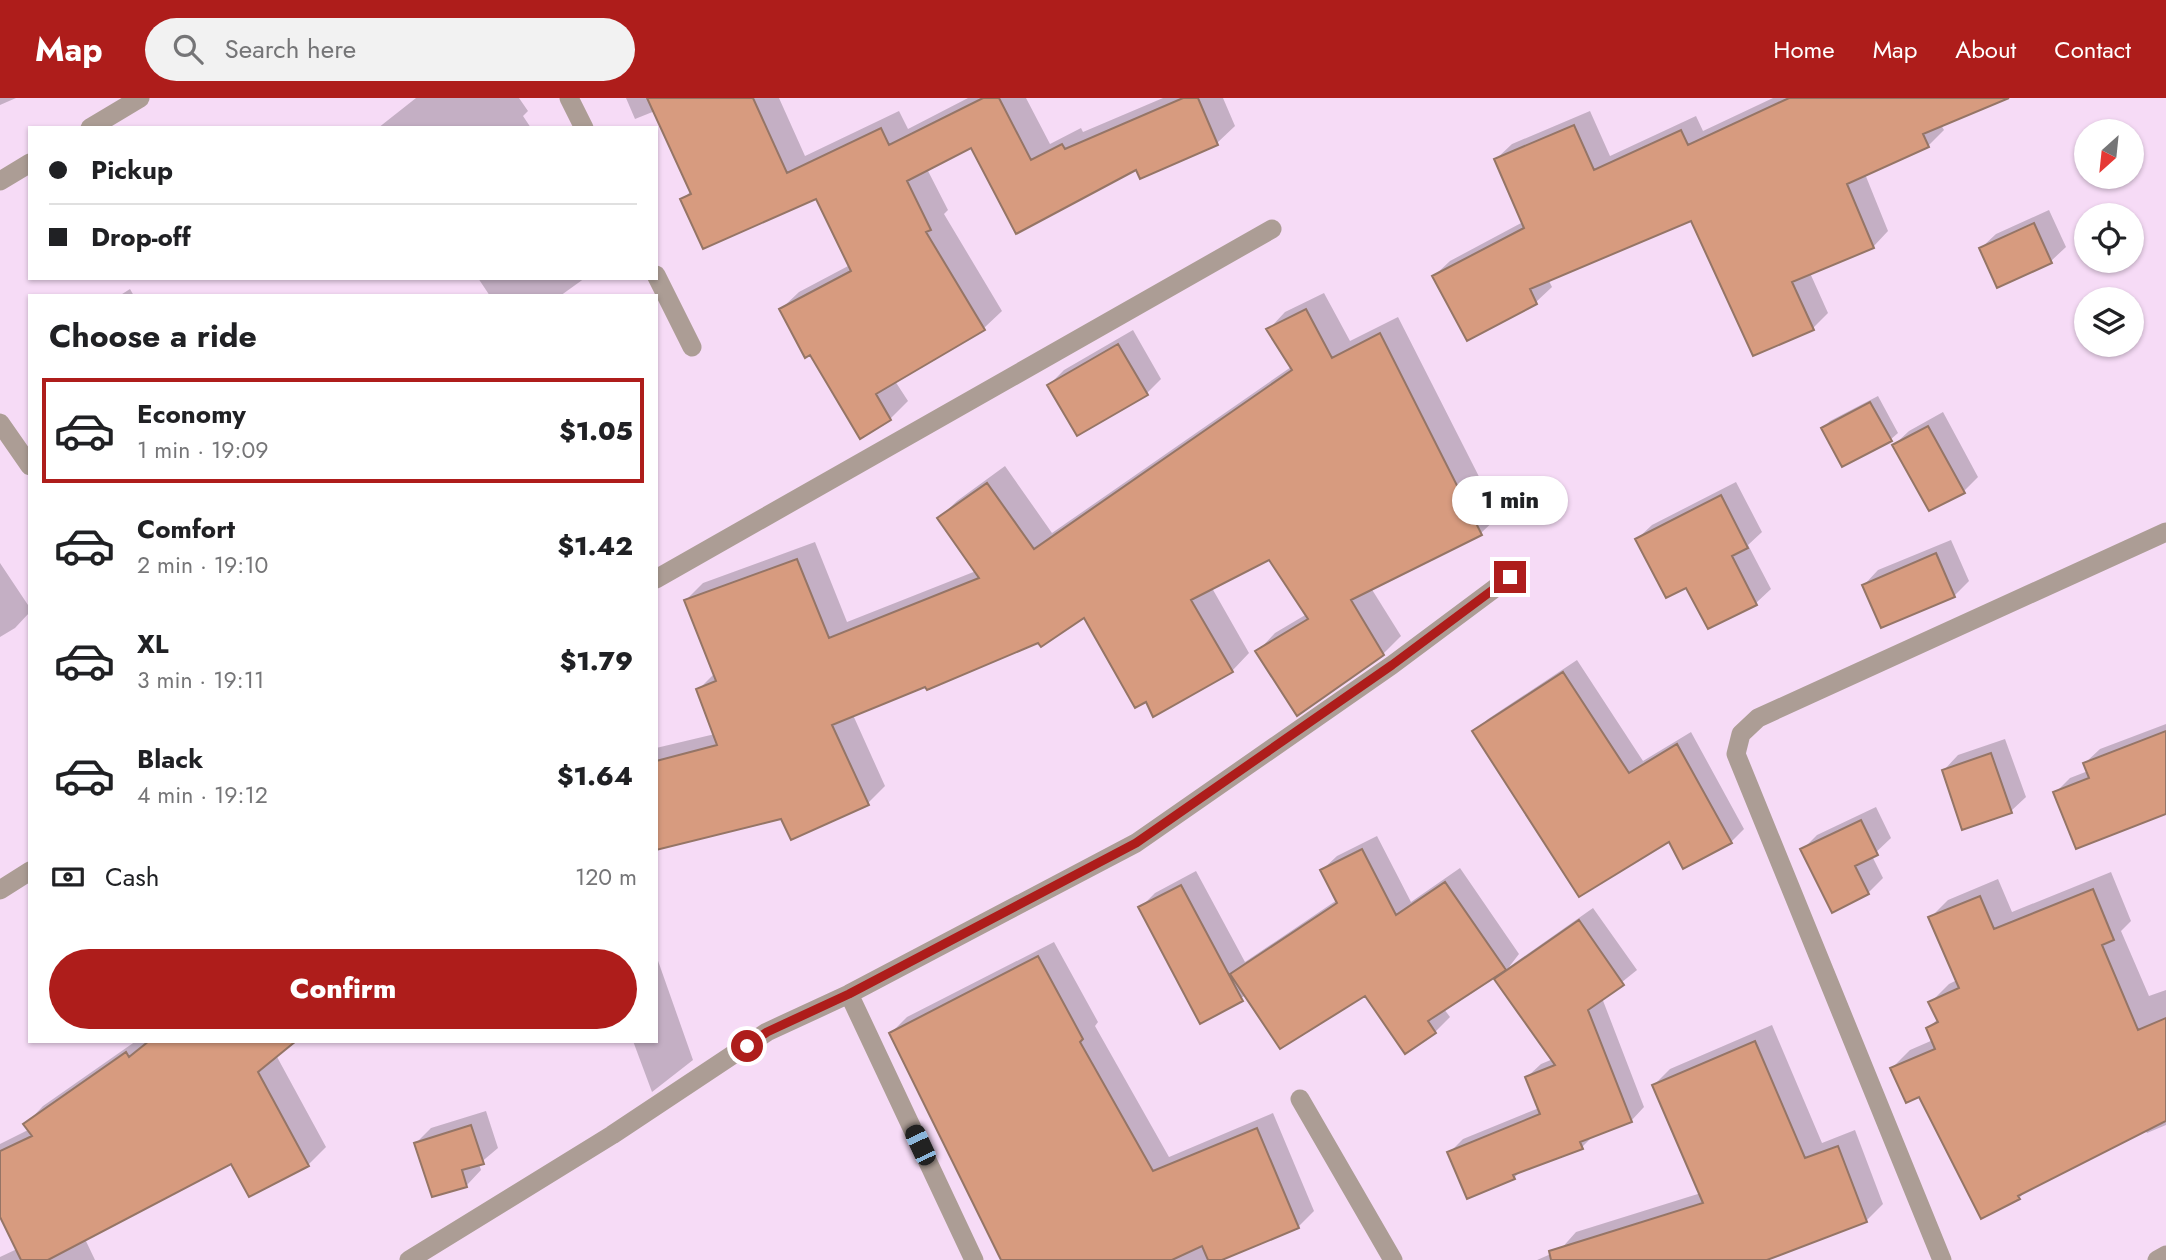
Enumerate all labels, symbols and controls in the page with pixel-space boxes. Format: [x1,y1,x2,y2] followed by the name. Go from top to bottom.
[145,18,635,81] search box
[35,26,103,73] text: Map
[169,30,207,68] icon: search
[225,30,356,68] text: Search here
[1773,32,1835,67] text: Home
[1873,32,1917,67] text: Map
[1955,32,2016,67] text: About
[2054,32,2131,67] text: Contact
[2074,119,2144,189] north arrow
[2074,119,2144,357] map controls
[91,151,173,189] text: Pickup
[2074,203,2144,273] button: locate
[91,218,191,256] text: Drop-off
[2074,287,2144,357] button: layers
[49,313,257,359] text: Choose a ride
[137,395,246,433] text: Economy
[53,399,116,462] icon: car
[559,412,633,450] text: $1.05
[137,433,269,467] text: 1 min · 19:09
[1452,476,1568,524] callout: 1 min
[1481,483,1539,517] text: 1 min
[137,510,235,548] text: Comfort
[53,514,116,577] icon: car
[557,527,633,565] text: $1.42
[137,548,268,582] text: 2 min · 19:10
[1494,561,1526,593] route end
[137,625,169,663] text: XL
[53,629,116,692] icon: car
[560,642,633,680] text: $1.79
[137,663,264,697] text: 3 min · 19:11
[137,740,203,778] text: Black
[53,744,116,807] icon: car
[557,757,633,795] text: $1.64
[137,778,268,812] text: 4 min · 19:12
[49,858,87,896] icon: cash
[105,858,159,896] text: Cash
[575,860,637,894] text: 120 m
[49,949,637,1029] button: Confirm
[731,1030,763,1062] route start
[902,1122,939,1168] car

